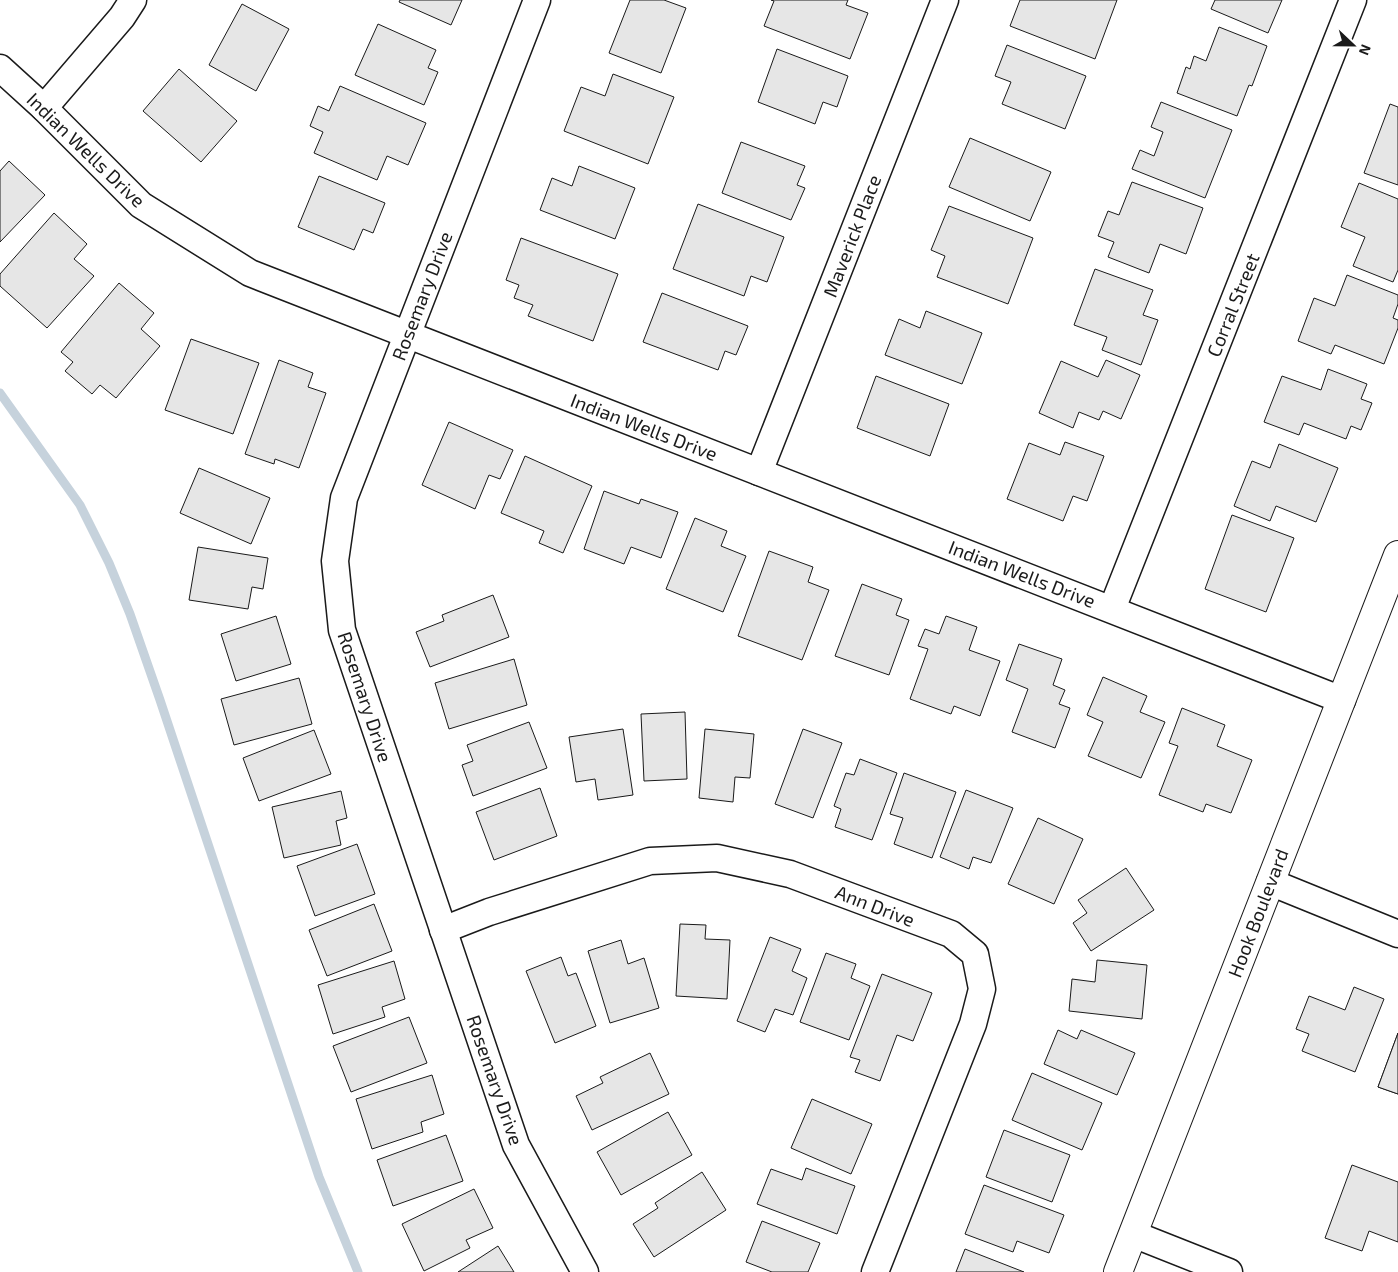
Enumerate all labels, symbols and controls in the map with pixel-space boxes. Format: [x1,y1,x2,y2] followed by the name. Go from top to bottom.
[1328,20,1378,70] north arrow
[1356,42,1375,58] text: N
[23,87,150,212] street label: Indian Wells Drive
[818,171,885,300] street label: Maverick Place
[386,228,457,363] street label: Rosemary Drive
[1201,250,1264,360] street label: Corral Street
[568,388,721,465] street label: Indian Wells Drive
[946,535,1099,612] street label: Indian Wells Drive
[334,629,397,765] street label: Rosemary Drive
[1222,845,1293,980] street label: Hook Boulevard
[832,880,918,931] street label: Ann Drive
[462,1012,528,1148] street label: Rosemary Drive

